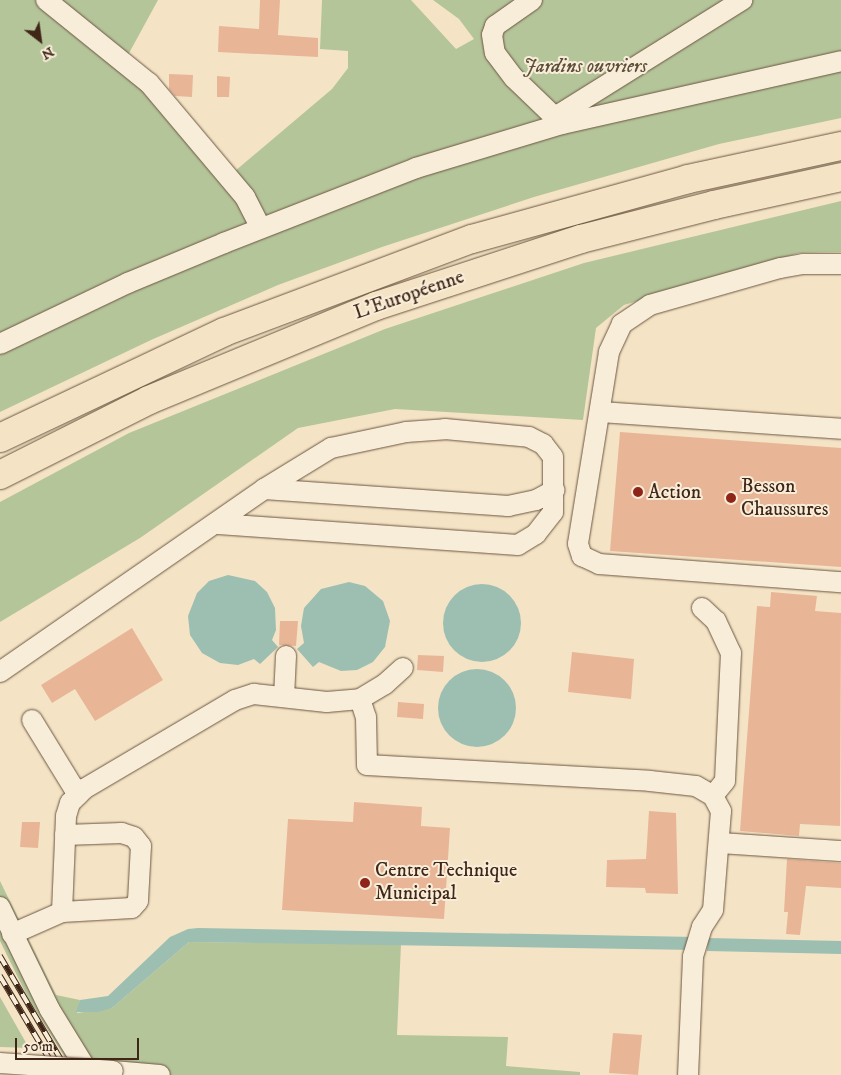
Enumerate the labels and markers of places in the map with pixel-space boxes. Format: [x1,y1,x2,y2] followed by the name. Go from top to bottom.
[741,474,828,521] place label: Besson Chaussures
[648,480,701,504] place label: Action
[632,486,644,498] marker: Action
[725,492,737,504] marker: Besson Chaussures
[375,859,517,906] place label: Centre Technique Municipal
[359,877,371,889] marker: Centre Technique Municipal

